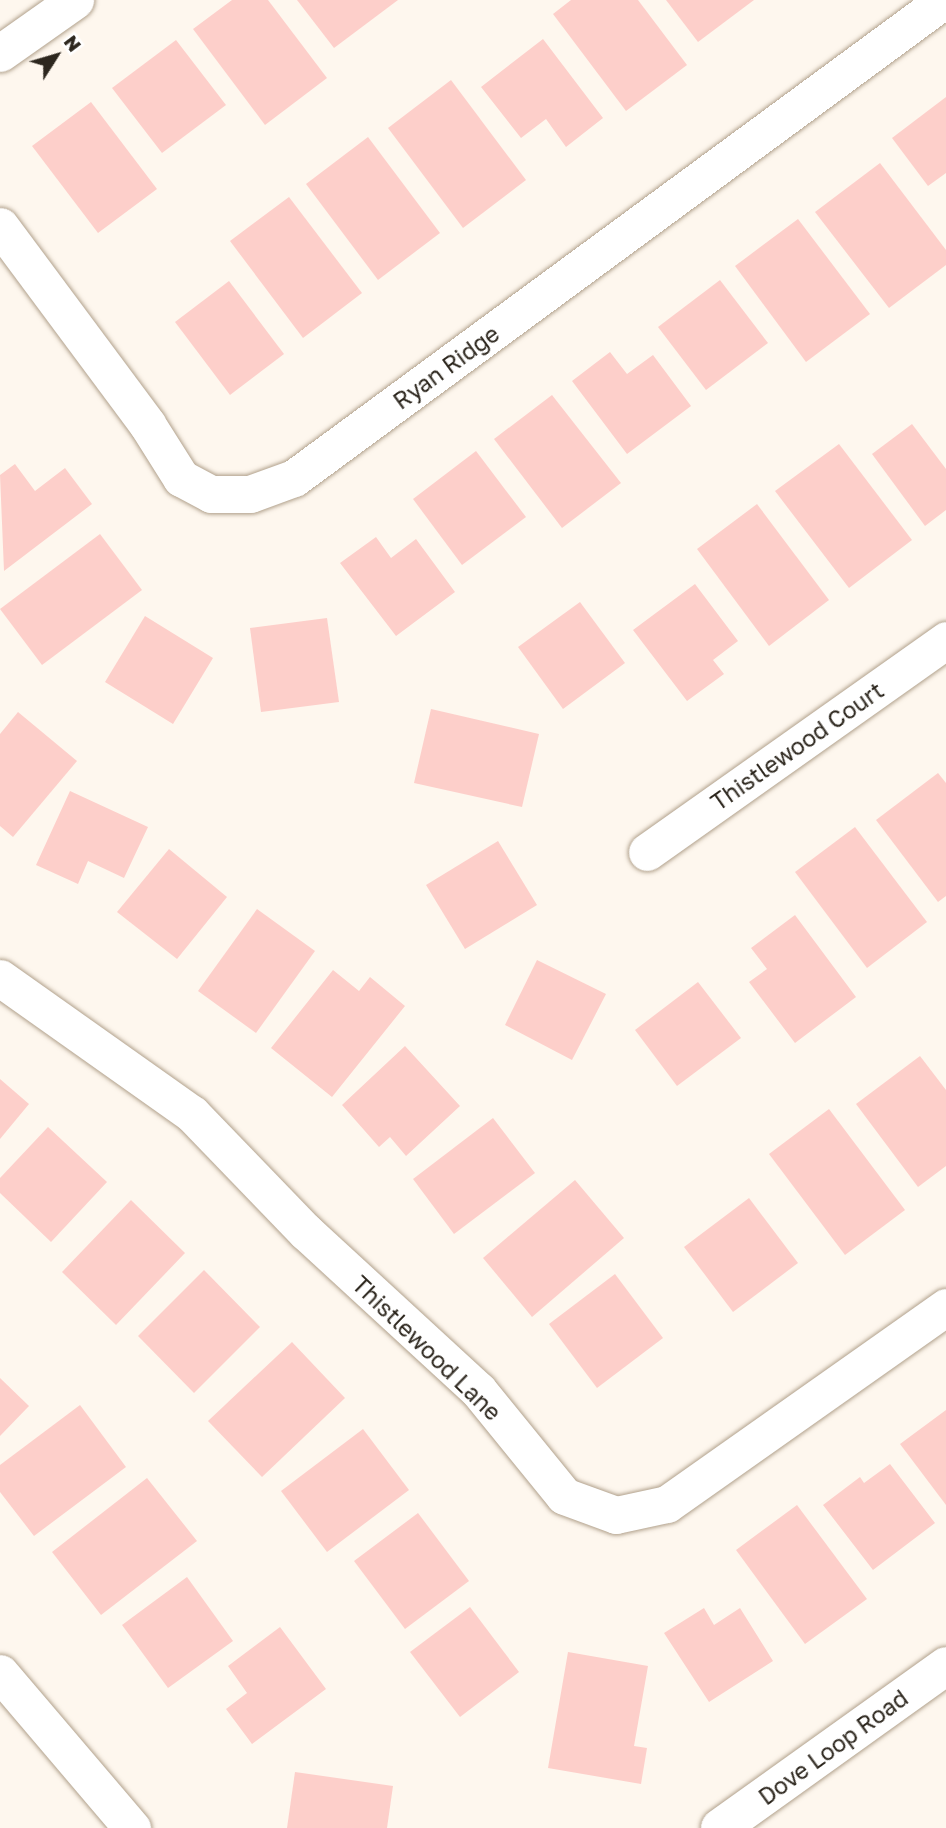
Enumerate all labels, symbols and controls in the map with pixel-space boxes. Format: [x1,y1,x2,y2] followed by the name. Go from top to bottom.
[21,21,91,91] north arrow
[60,30,87,56] text: N
[388,319,504,415] street label: Ryan Ridge
[705,676,889,816] street label: Thistlewood Court
[347,1270,507,1426] street label: Thistlewood Lane
[753,1684,913,1810] street label: Dove Loop Road

